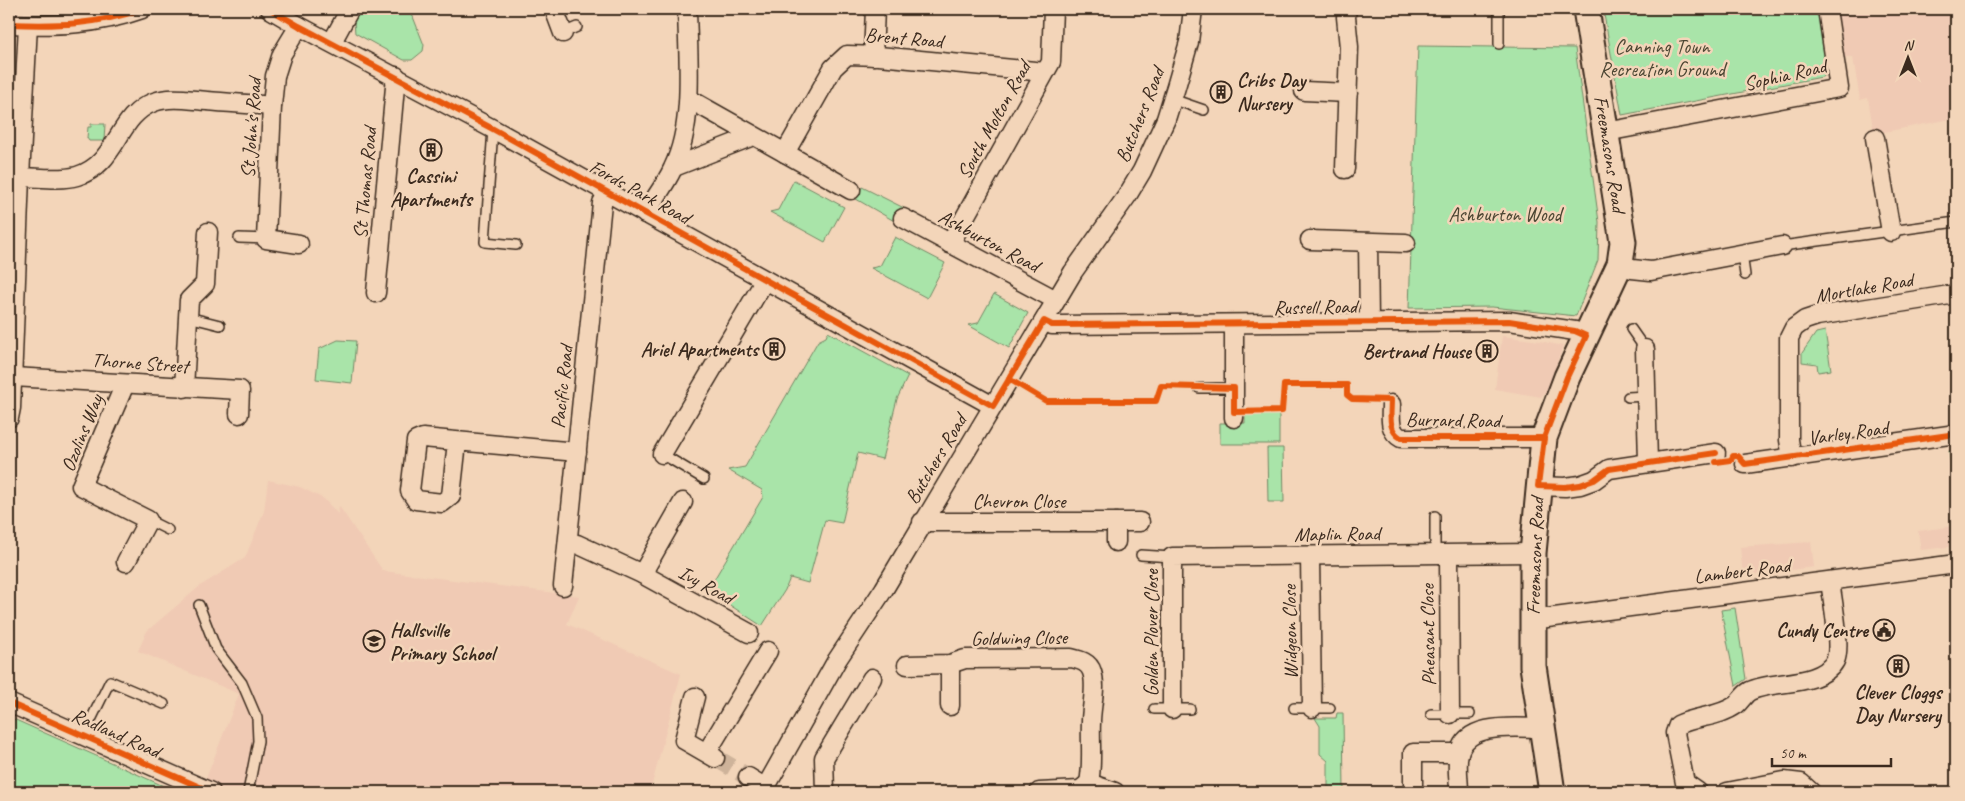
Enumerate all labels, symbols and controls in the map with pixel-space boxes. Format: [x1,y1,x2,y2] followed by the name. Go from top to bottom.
[864,22,947,54] street label: Brent Road
[1882,32,1932,82] north arrow
[1599,34,1728,82] park label: Canning Town Recreation Ground
[1904,37,1915,54] text: N
[1742,53,1832,97] street label: Sophia Road
[951,54,1038,183] street label: South Molton Road
[1110,61,1172,166] street label: Butchers Road
[1237,68,1307,116] place label: Cribs Day Nursery
[235,74,267,179] street label: St John's Road
[1209,80,1233,104] building icon: Cribs Day Nursery
[1588,94,1632,217] street label: Freemasons Road
[348,123,383,240] street label: St Thomas Road
[419,138,443,162] building icon: Cassini Apartments
[585,154,698,231] street label: Fords Park Road
[390,164,474,212] place label: Cassini Apartments
[1449,202,1565,227] park label: Ashburton Wood
[934,204,1047,280] street label: Ashburton Road
[1813,267,1918,309] street label: Mortlake Road
[1273,294,1360,320] street label: Russell Road
[641,337,760,362] place label: Ariel Apartments
[762,337,786,361] building icon: Ariel Apartments
[1363,339,1472,364] place label: Bertrand House
[1475,339,1499,363] building icon: Bertrand House
[545,341,579,430] street label: Pacific Road
[91,347,193,379] street label: Thorne Street
[55,390,109,475] street label: Ozolins Way
[900,407,974,508] street label: Butchers Road
[1406,407,1504,433] street label: Burrard Road
[1806,415,1893,451] street label: Varley Road
[972,489,1067,514] street label: Chevron Close
[1520,494,1550,615] street label: Freemasons Road
[1294,521,1383,547] street label: Maplin Road
[1693,552,1795,589] street label: Lambert Road
[674,560,741,612] street label: Ivy Road
[1139,568,1164,696] street label: Golden Plover Close
[1415,582,1441,686] street label: Pheasant Close
[1277,583,1303,679] street label: Widgeon Close
[390,618,499,666] place label: Hallsville Primary School
[1776,618,1869,643] place label: Cundy Centre
[1872,618,1896,642] public building icon: Cundy Centre
[971,625,1069,651] street label: Goldwing Close
[362,629,386,653] school or university icon: Hallsville Primary School
[1886,654,1910,678] building icon: Clever Cloggs Day Nursery
[1854,680,1944,729] place label: Clever Cloggs Day Nursery
[68,702,167,765] street label: Radland Road
[1772,736,1891,768] scale bar
[1780,744,1807,763] text: 50 m

